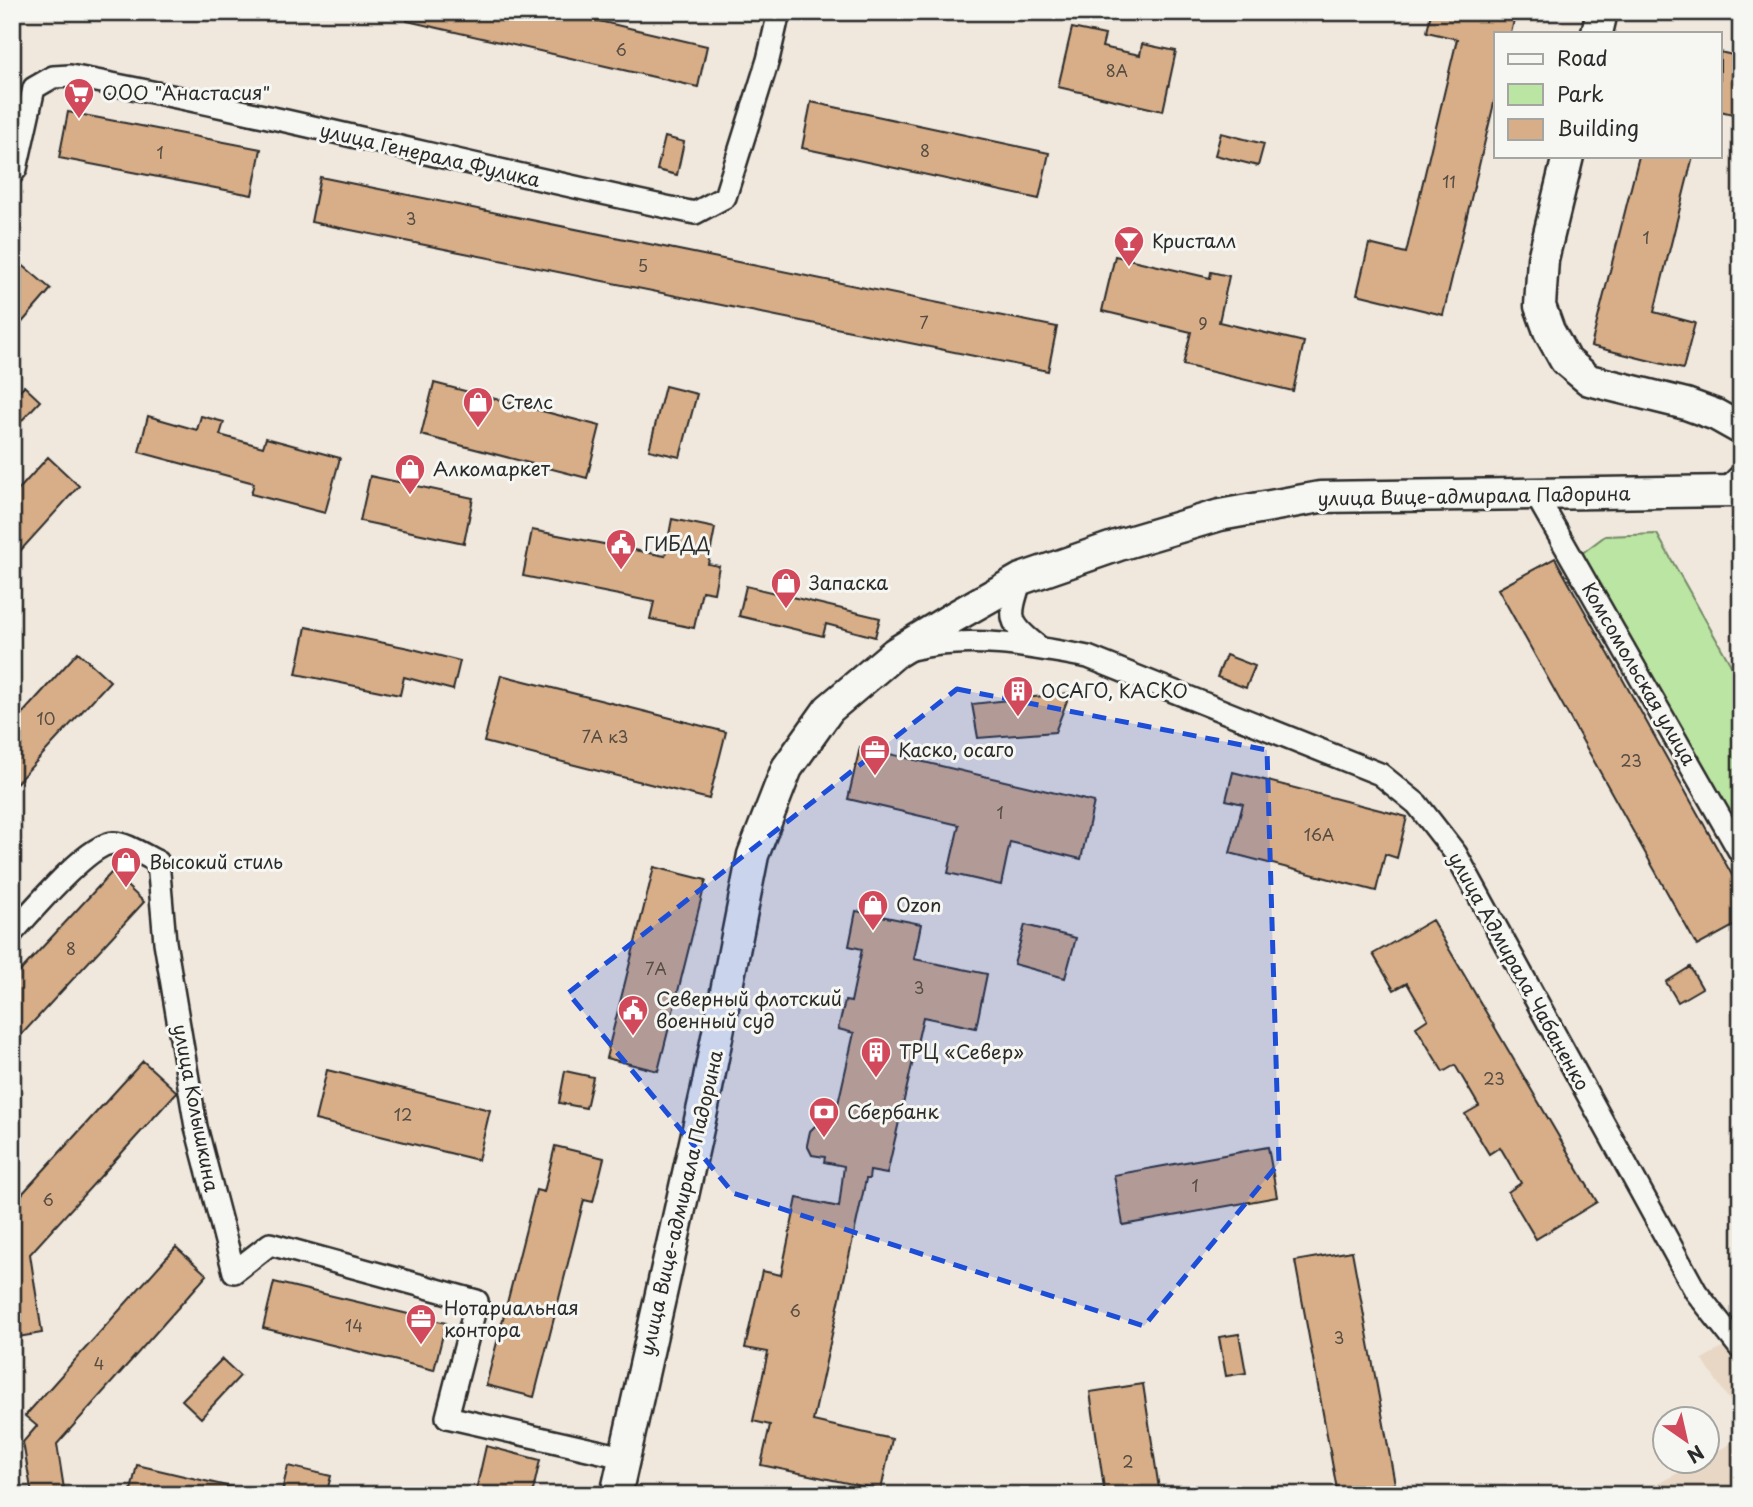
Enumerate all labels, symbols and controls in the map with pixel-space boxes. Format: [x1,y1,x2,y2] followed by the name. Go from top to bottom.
[1494,32,1722,158] legend
[615,37,627,61] house number: 6
[1557,41,1608,73] text: Road
[1106,58,1128,82] house number: 8А
[62,76,96,120] supermarket icon: ООО "Анастасия"
[1557,77,1604,109] text: Park
[102,78,270,106] place label: ООО "Анастасия"
[1557,111,1639,143] text: Building
[317,115,543,193] street label: улица Генерала Фулика
[920,138,930,162] house number: 8
[156,140,164,164] house number: 1
[1442,169,1456,193] house number: 11
[406,206,416,230] house number: 3
[1112,224,1146,268] bar icon: Кристалл
[1642,225,1650,249] house number: 1
[1152,226,1236,254] place label: Кристалл
[638,253,648,277] house number: 5
[919,310,929,334] house number: 7
[1198,311,1208,335] house number: 9
[461,385,495,429] shop icon: Стелс
[501,387,553,415] place label: Стелс
[393,452,427,496] shop icon: Алкомаркет
[433,454,551,482] place label: Алкомаркет
[1317,478,1631,512] street label: улица Вице-адмирала Падорина
[604,527,638,571] public building icon: ГИБДД
[644,529,710,557] place label: ГИБДД
[769,566,803,610] shop icon: Запаска
[809,568,888,596] place label: Запаска
[1576,577,1704,770] street label: Комсомольская улица
[1001,674,1035,718] building icon: ОСАГО, КАСКО
[1041,676,1188,704] place label: ОСАГО, КАСКО
[37,706,55,730] house number: 10
[582,724,628,748] house number: 7А к3
[858,733,892,777] office icon: Каско, осаго
[898,735,1014,763] place label: Каско, осаго
[1620,748,1642,772] house number: 23
[996,800,1004,824] house number: 1
[1304,822,1334,846] house number: 16А
[109,845,143,889] shop icon: Высокий стиль
[1443,846,1597,1095] street label: улица Адмирала Чабаненко
[149,847,283,875] place label: Высокий стиль
[856,888,890,932] shop icon: Ozon
[896,890,941,918] place label: Ozon
[66,936,76,960] house number: 8
[645,956,667,980] house number: 7А
[914,975,924,999] house number: 3
[656,984,842,1034] place label: Северный флотский военный суд
[616,993,650,1037] public building icon: Северный флотский военный суд
[167,1022,227,1194] street label: улица Колышкина
[859,1035,893,1079] building icon: ТРЦ «Север»
[899,1037,1024,1065] place label: ТРЦ «Север»
[631,1047,729,1358] street label: улица Вице-адмирала Падорина
[1483,1066,1505,1090] house number: 23
[807,1095,841,1139] bank icon: Сбербанк
[847,1097,939,1125] place label: Сбербанк
[394,1102,412,1126] house number: 12
[1191,1173,1199,1197] house number: 1
[42,1187,54,1211] house number: 6
[444,1293,579,1343] place label: Нотариальная контора
[789,1298,801,1322] house number: 6
[404,1302,438,1346] office icon: Нотариальная контора
[345,1313,363,1337] house number: 14
[1334,1325,1344,1349] house number: 3
[94,1351,104,1375] house number: 4
[1652,1406,1722,1476] north arrow
[1682,1439,1710,1471] text: N
[1122,1449,1134,1473] house number: 2

